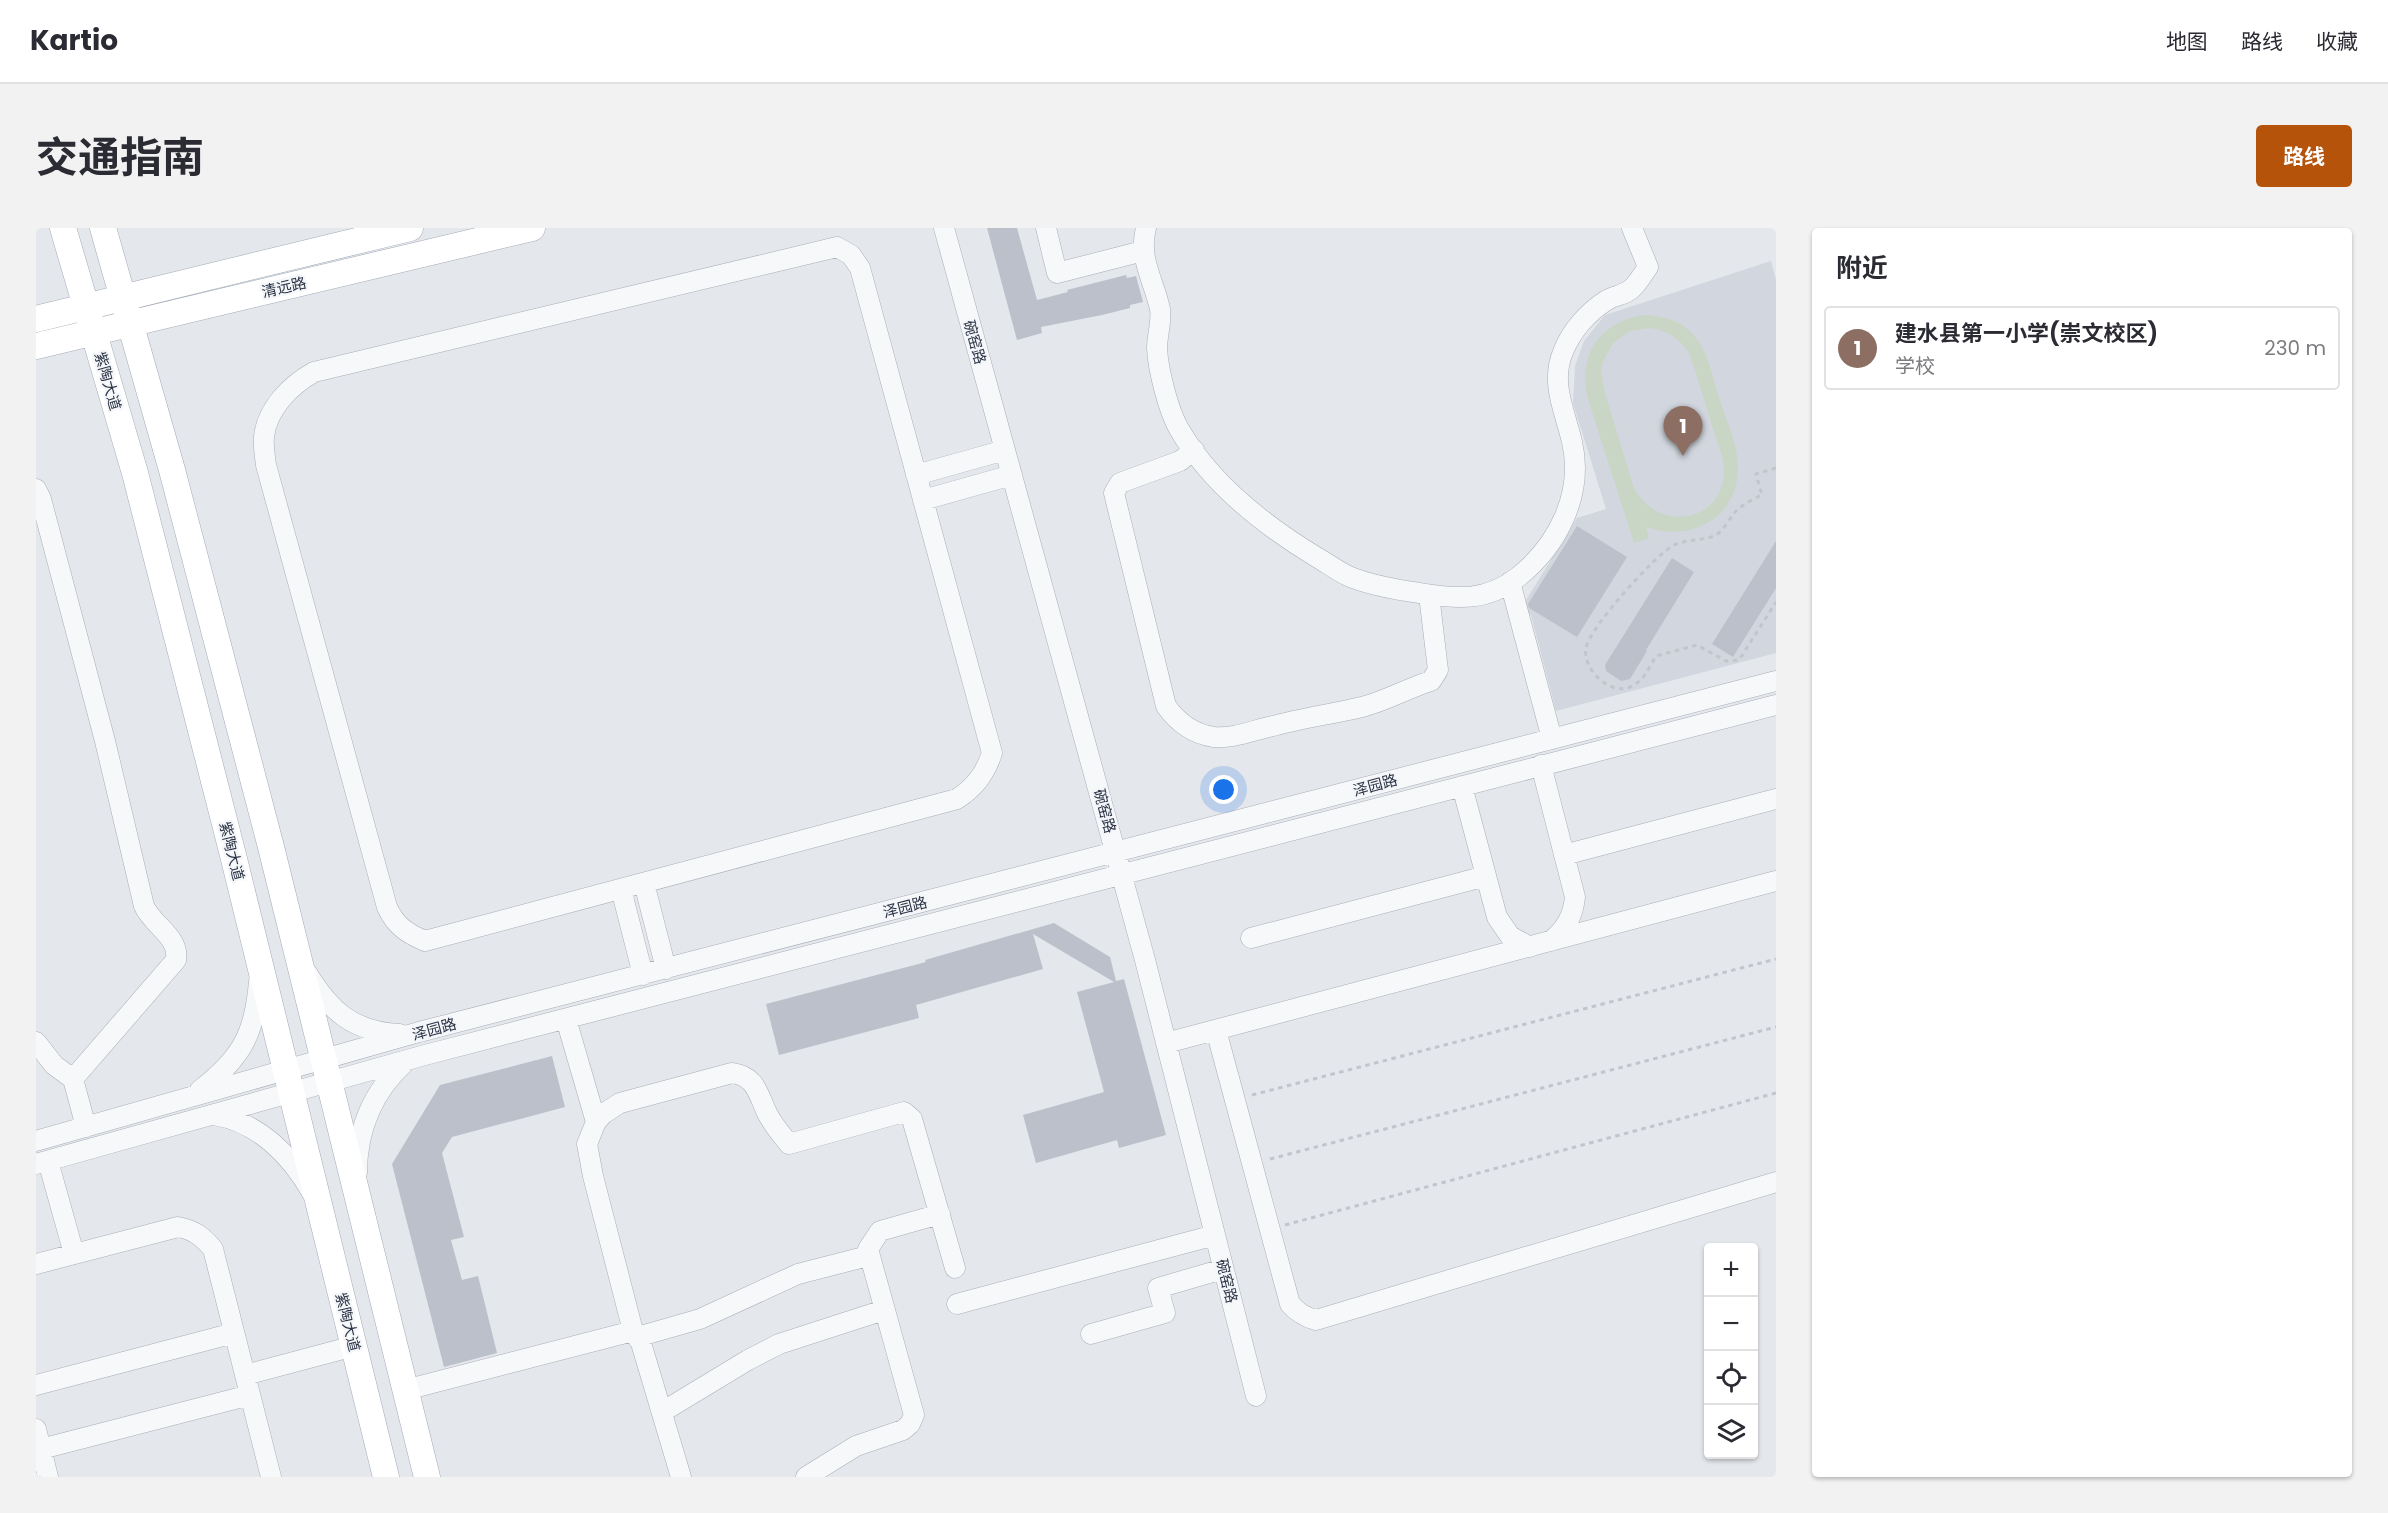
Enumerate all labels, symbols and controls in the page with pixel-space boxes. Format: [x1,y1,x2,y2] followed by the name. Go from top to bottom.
[30,21,118,60] text: Kartio
[2166,27,2208,56] text: 地图
[2241,27,2283,56] text: 路线
[2316,27,2358,56] text: 收藏
[2256,125,2352,187] button: 路线
[36,128,204,187] text: 交通指南
[1836,250,1888,286] text: 附近
[260,272,308,302] street label: 清远路
[959,317,991,367] street label: 碗窑路
[1895,318,2158,349] text: 建水县第一小学(崇文校区)
[1854,334,1861,362] text: 1
[2264,334,2326,362] text: 230 m
[90,349,126,413] street label: 紫陶大道
[1895,352,1935,380] text: 学校
[1664,406,1702,456] pin: 1
[1351,769,1399,801] street label: 泽园路
[1209,775,1238,804] your location
[1089,787,1121,835] street label: 碗窑路
[215,819,249,883] street label: 紫陶大道
[881,891,929,923] street label: 泽园路
[410,1013,458,1045] street label: 泽园路
[1704,1243,1758,1459] map controls
[1704,1243,1758,1297] button: +
[1211,1257,1243,1305] street label: 碗窑路
[331,1290,365,1354] street label: 紫陶大道
[1704,1297,1758,1351] button: −
[1704,1351,1758,1405] button: locate
[1704,1405,1758,1459] button: layers

